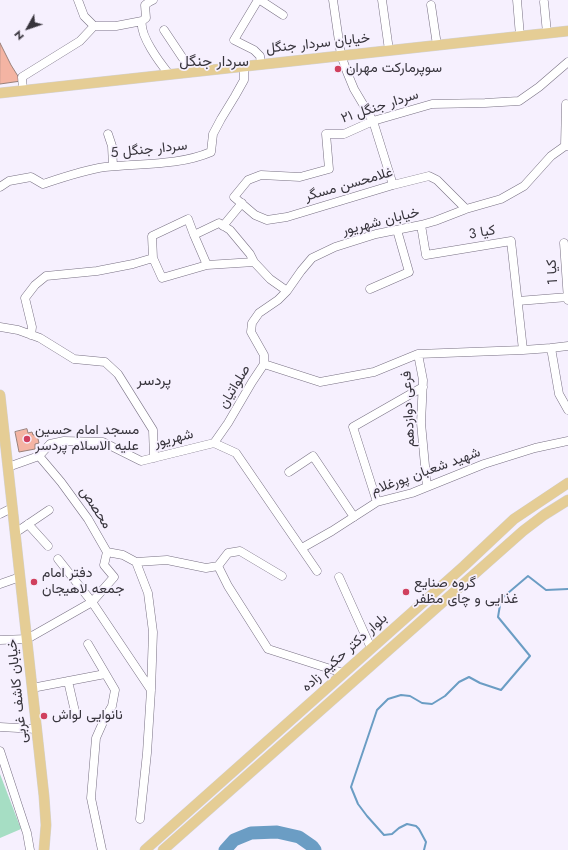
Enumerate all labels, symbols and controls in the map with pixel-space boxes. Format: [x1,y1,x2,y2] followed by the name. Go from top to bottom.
[8,8,48,48] north arrow
[10,27,28,44] text: N
[265,30,371,58] street label: خیابان سردار جنگل
[179,53,249,71] district label: سردار جنگل
[346,61,442,77] place label: سوپرمارکت مهران
[333,64,343,74] marker: سوپرمارکت مهران
[339,87,421,127] street label: سردار جنگل ۲۱
[110,138,188,162] street label: سردار جنگل 5
[303,164,395,206] street label: غلامحسن مسگر
[341,204,421,240] street label: خیابان شهریور
[467,222,497,244] street label: کیا 3
[544,259,562,285] street label: کیا 1
[215,362,255,412] street label: صلواتیان
[399,370,419,448] street label: فرعی دوازدهم
[137,372,171,390] district label: پردسر
[35,423,139,456] place label: مسجد امام حسین علیه الاسلام پردسر
[153,426,195,452] street label: شهریور
[22,434,32,444] marker: مسجد امام حسین علیه الاسلام پردسر
[369,444,483,500] street label: شهید شعبان پورغلام
[75,484,115,532] street label: محصص
[42,566,124,598] place label: دفتر امام جمعه لاهیجان
[414,576,518,608] place label: گروه صنایع غذایی و چای مظفر
[29,577,39,587] marker: دفتر امام جمعه لاهیجان
[401,587,411,597] marker: گروه صنایع غذایی و چای مظفر
[299,610,391,696] street label: بلوار دکتر حکیم زاده
[4,638,32,744] street label: خیابان کاشف غربی
[52,708,123,724] place label: نانوایی لواش
[39,711,49,721] marker: نانوایی لواش

